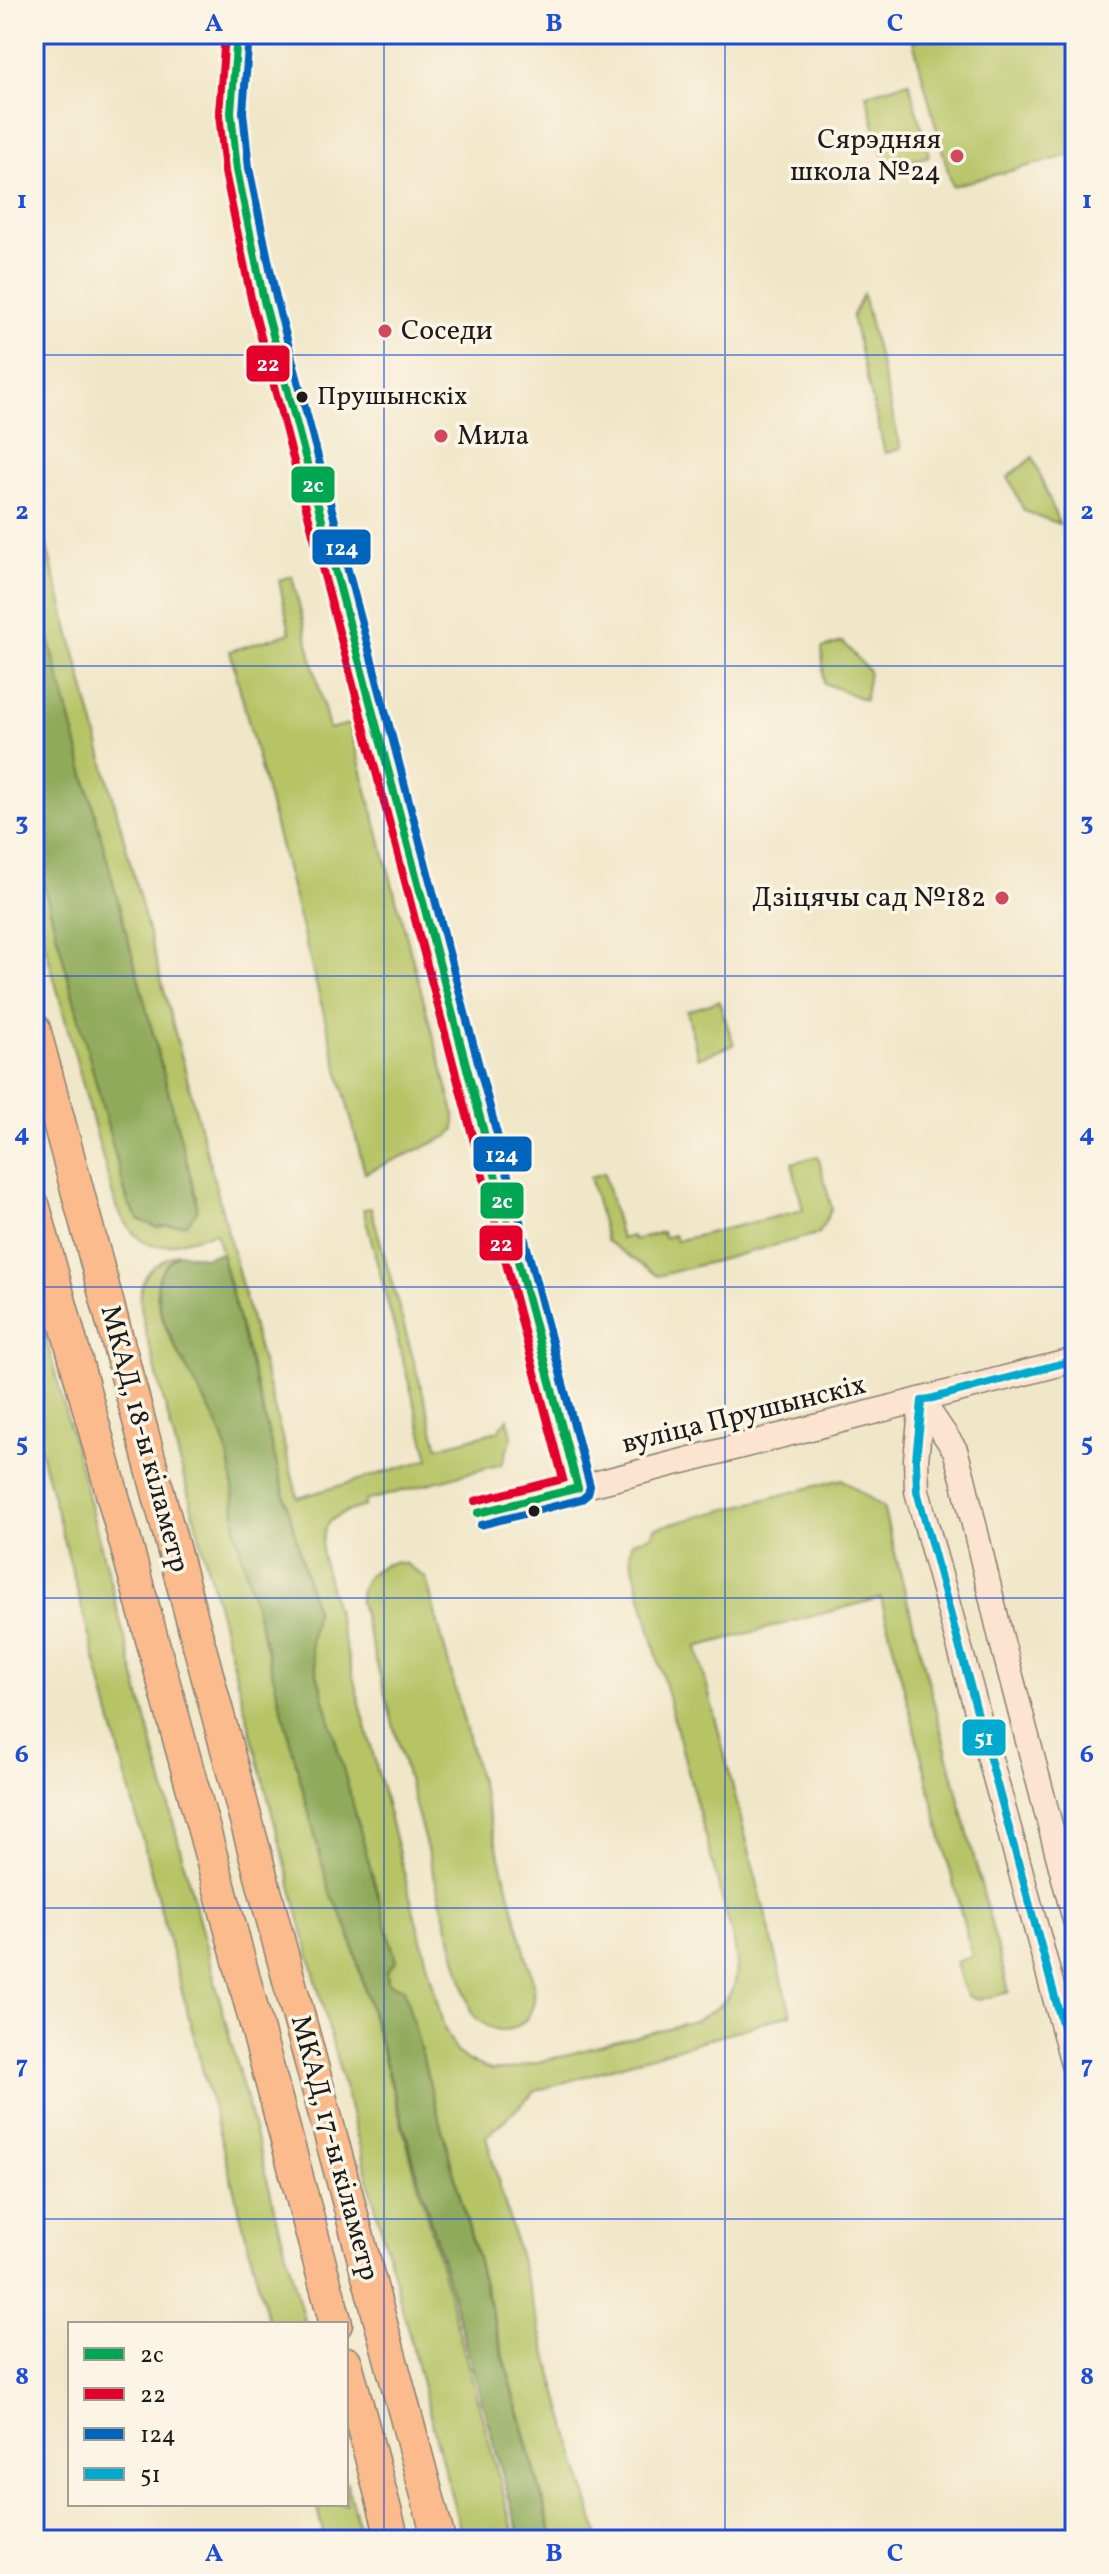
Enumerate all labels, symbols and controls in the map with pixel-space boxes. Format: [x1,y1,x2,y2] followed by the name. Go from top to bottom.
[205,6,224,42] text: A
[545,6,563,42] text: B
[887,6,903,42] text: C
[790,121,941,192] place label: Сярэдняя школа №24
[948,147,966,165] marker: Сярэдняя школа №24
[17,183,27,219] text: 1
[1082,183,1092,219] text: 1
[401,312,493,351] place label: Соседи
[376,322,394,340] marker: Соседи
[245,344,291,383] line badge: 22
[257,350,279,381] text: 22
[317,379,468,415] place label: Прушынскіх
[294,389,310,405] marker: Прушынскіх
[457,417,529,456] place label: Мила
[432,427,450,445] marker: Мила
[290,465,336,504] line badge: 2с
[302,471,324,502] text: 2с
[15,494,29,530] text: 2
[1080,494,1094,530] text: 2
[311,528,372,566] line badge: 124
[325,534,359,565] text: 124
[15,805,29,841] text: 3
[1080,805,1094,841] text: 3
[752,879,986,918] place label: Дзіцячы сад №182
[993,889,1011,907] marker: Дзіцячы сад №182
[14,1116,30,1152] text: 4
[1079,1116,1095,1152] text: 4
[472,1135,533,1173] line badge: 124
[485,1141,519,1172] text: 124
[479,1181,525,1220] line badge: 2с
[491,1187,513,1218] text: 2с
[478,1224,524,1262] line badge: 22
[490,1230,512,1261] text: 22
[90,1301,198,1577] street label: МКАД, 18-ы кіламетр
[618,1366,870,1464] street label: вуліца Прушынскіх
[16,1426,28,1462] text: 5
[1081,1426,1093,1462] text: 5
[526,1503,542,1519] unlabelled marker
[961,1718,1007,1757] line badge: 51
[974,1724,994,1755] text: 51
[15,1737,29,1773] text: 6
[1080,1737,1094,1773] text: 6
[280,2011,388,2285] street label: МКАД, 17-ы кіламетр
[16,2048,28,2084] text: 7
[1081,2048,1093,2084] text: 7
[68,2322,348,2506] legend
[140,2339,164,2373] text: 2с
[15,2359,29,2395] text: 8
[1080,2359,1094,2395] text: 8
[140,2379,166,2413] text: 22
[140,2419,176,2453] text: 124
[140,2459,161,2493] text: 51
[205,2536,224,2572] text: A
[545,2536,563,2572] text: B
[887,2536,903,2572] text: C

